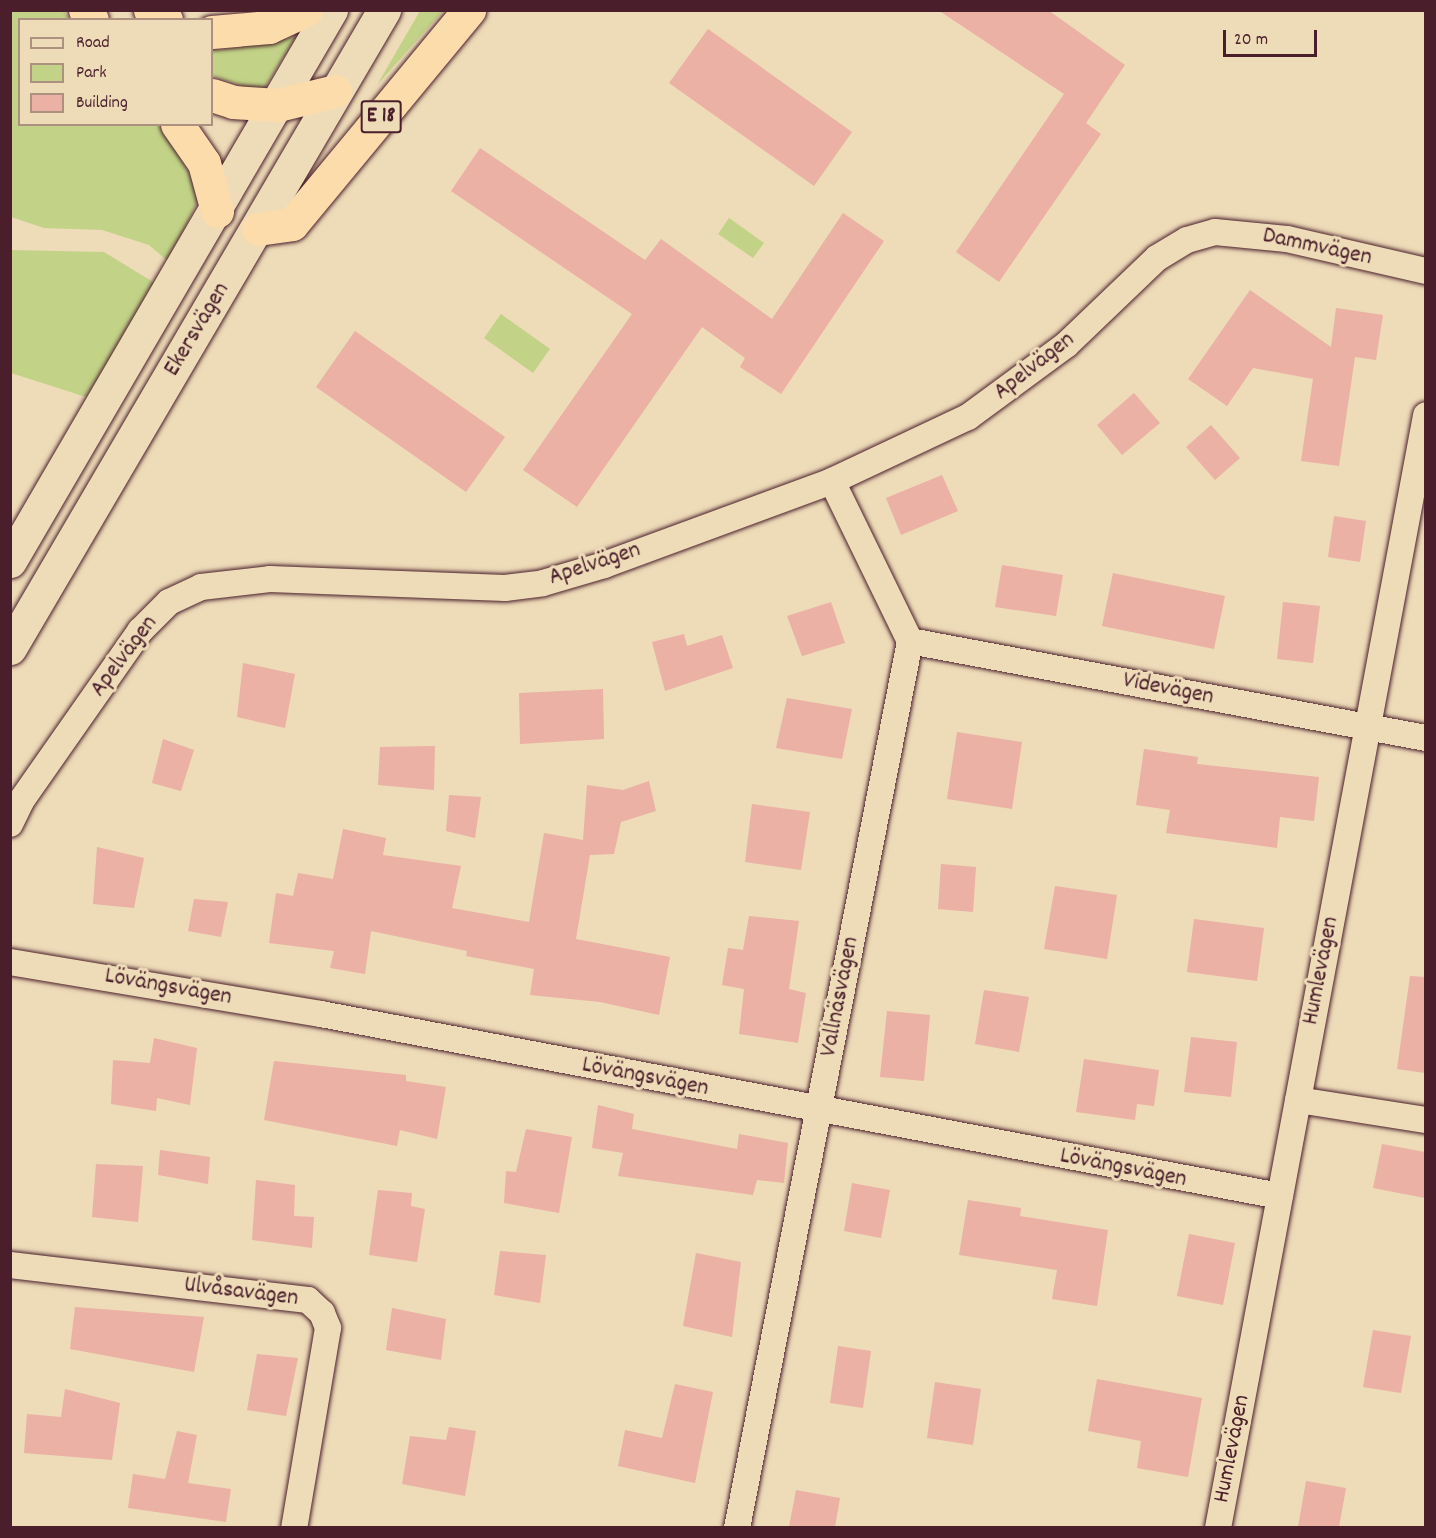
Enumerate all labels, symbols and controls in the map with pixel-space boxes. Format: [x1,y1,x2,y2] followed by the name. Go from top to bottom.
[18,18,213,126] legend
[1226,18,1320,56] scale bar
[1234,28,1268,53] text: 20 m
[76,31,110,56] text: Road
[76,61,107,86] text: Park
[76,91,128,116] text: Building
[360,98,402,136] road number: E 18
[1260,222,1374,274] street label: Dammvägen
[159,278,237,382] street label: Ekersvägen
[989,327,1081,407] street label: Apelvägen
[546,537,644,593] street label: Apelvägen
[85,611,165,703] street label: Apelvägen
[1120,667,1216,713] street label: Videvägen
[1297,914,1347,1028] street label: Humlevägen
[815,935,867,1059] street label: Vallnäsvägen
[102,963,234,1013] street label: Lövängsvägen
[579,1052,711,1104] street label: Lövängsvägen
[1057,1143,1189,1195] street label: Lövängsvägen
[182,1272,300,1314] street label: Ulvåsavägen
[1208,1392,1258,1506] street label: Humlevägen

